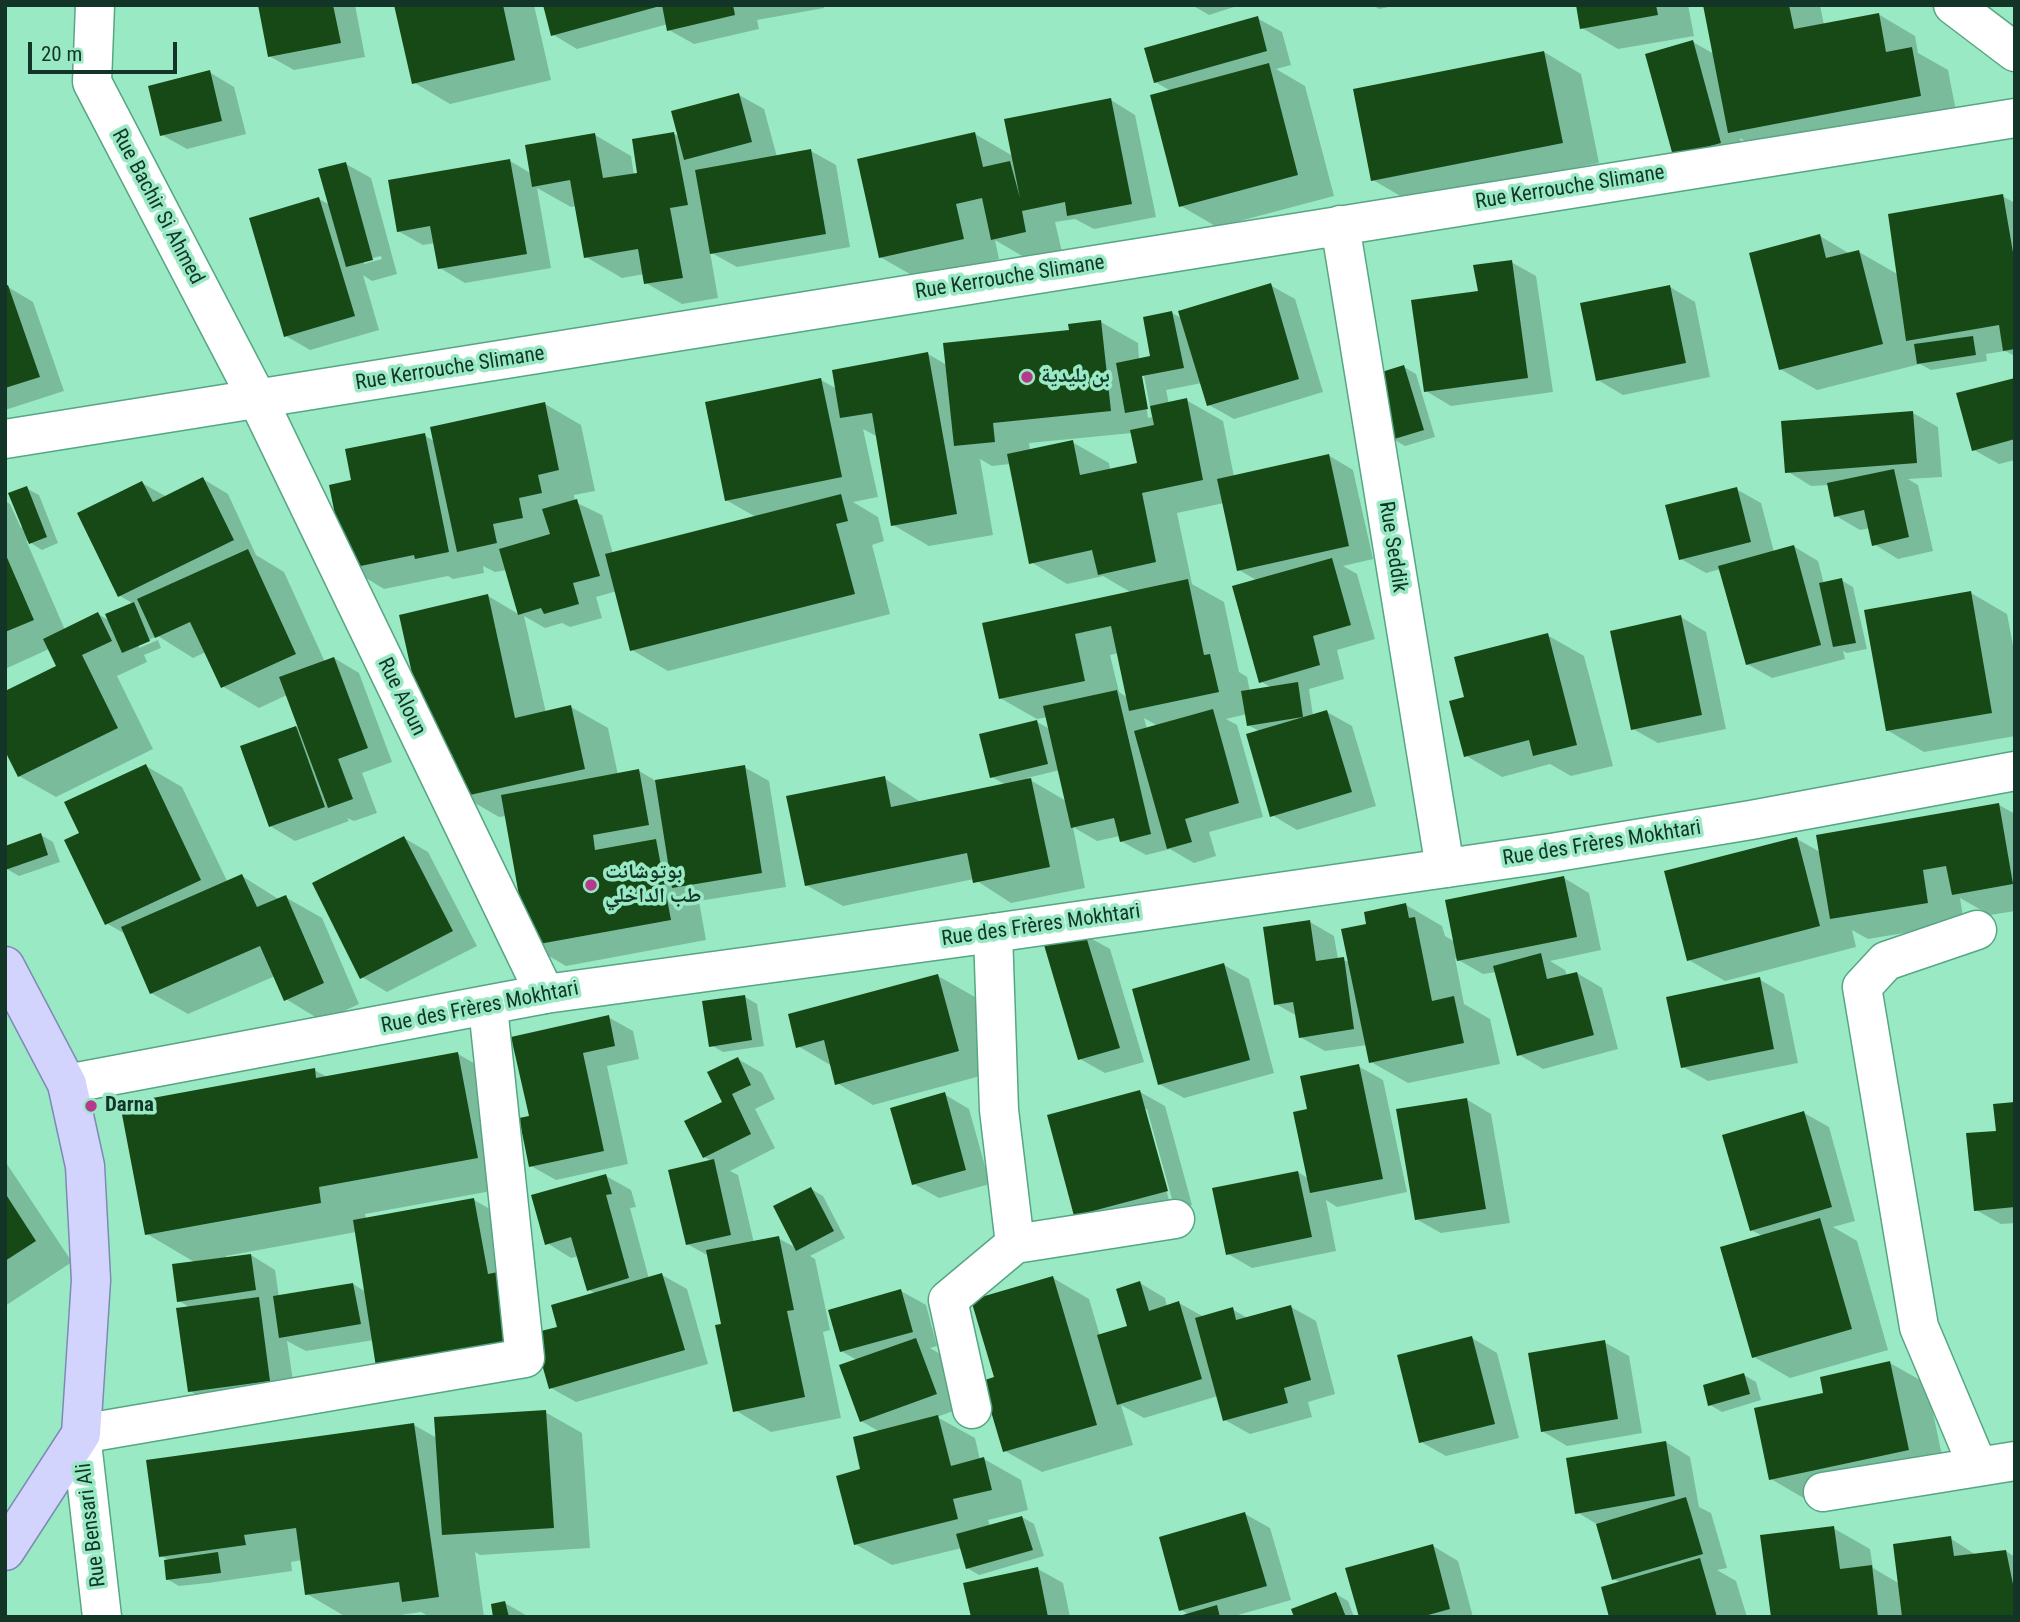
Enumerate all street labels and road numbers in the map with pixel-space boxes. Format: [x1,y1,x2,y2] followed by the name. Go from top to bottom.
[105,125,209,289] street label: Rue Bachir Si Ahmed
[1474,161,1666,215] street label: Rue Kerrouche Slimane
[914,251,1106,305] street label: Rue Kerrouche Slimane
[354,342,546,396] street label: Rue Kerrouche Slimane
[1372,500,1412,594] street label: Rue Seddik
[371,654,431,740] street label: Rue Aloun
[1501,816,1703,872] street label: Rue des Frères Mokhtari
[940,900,1142,952] street label: Rue des Frères Mokhtari
[379,977,581,1039] street label: Rue des Frères Mokhtari
[72,1461,112,1589] street label: Rue Bensari Ali

